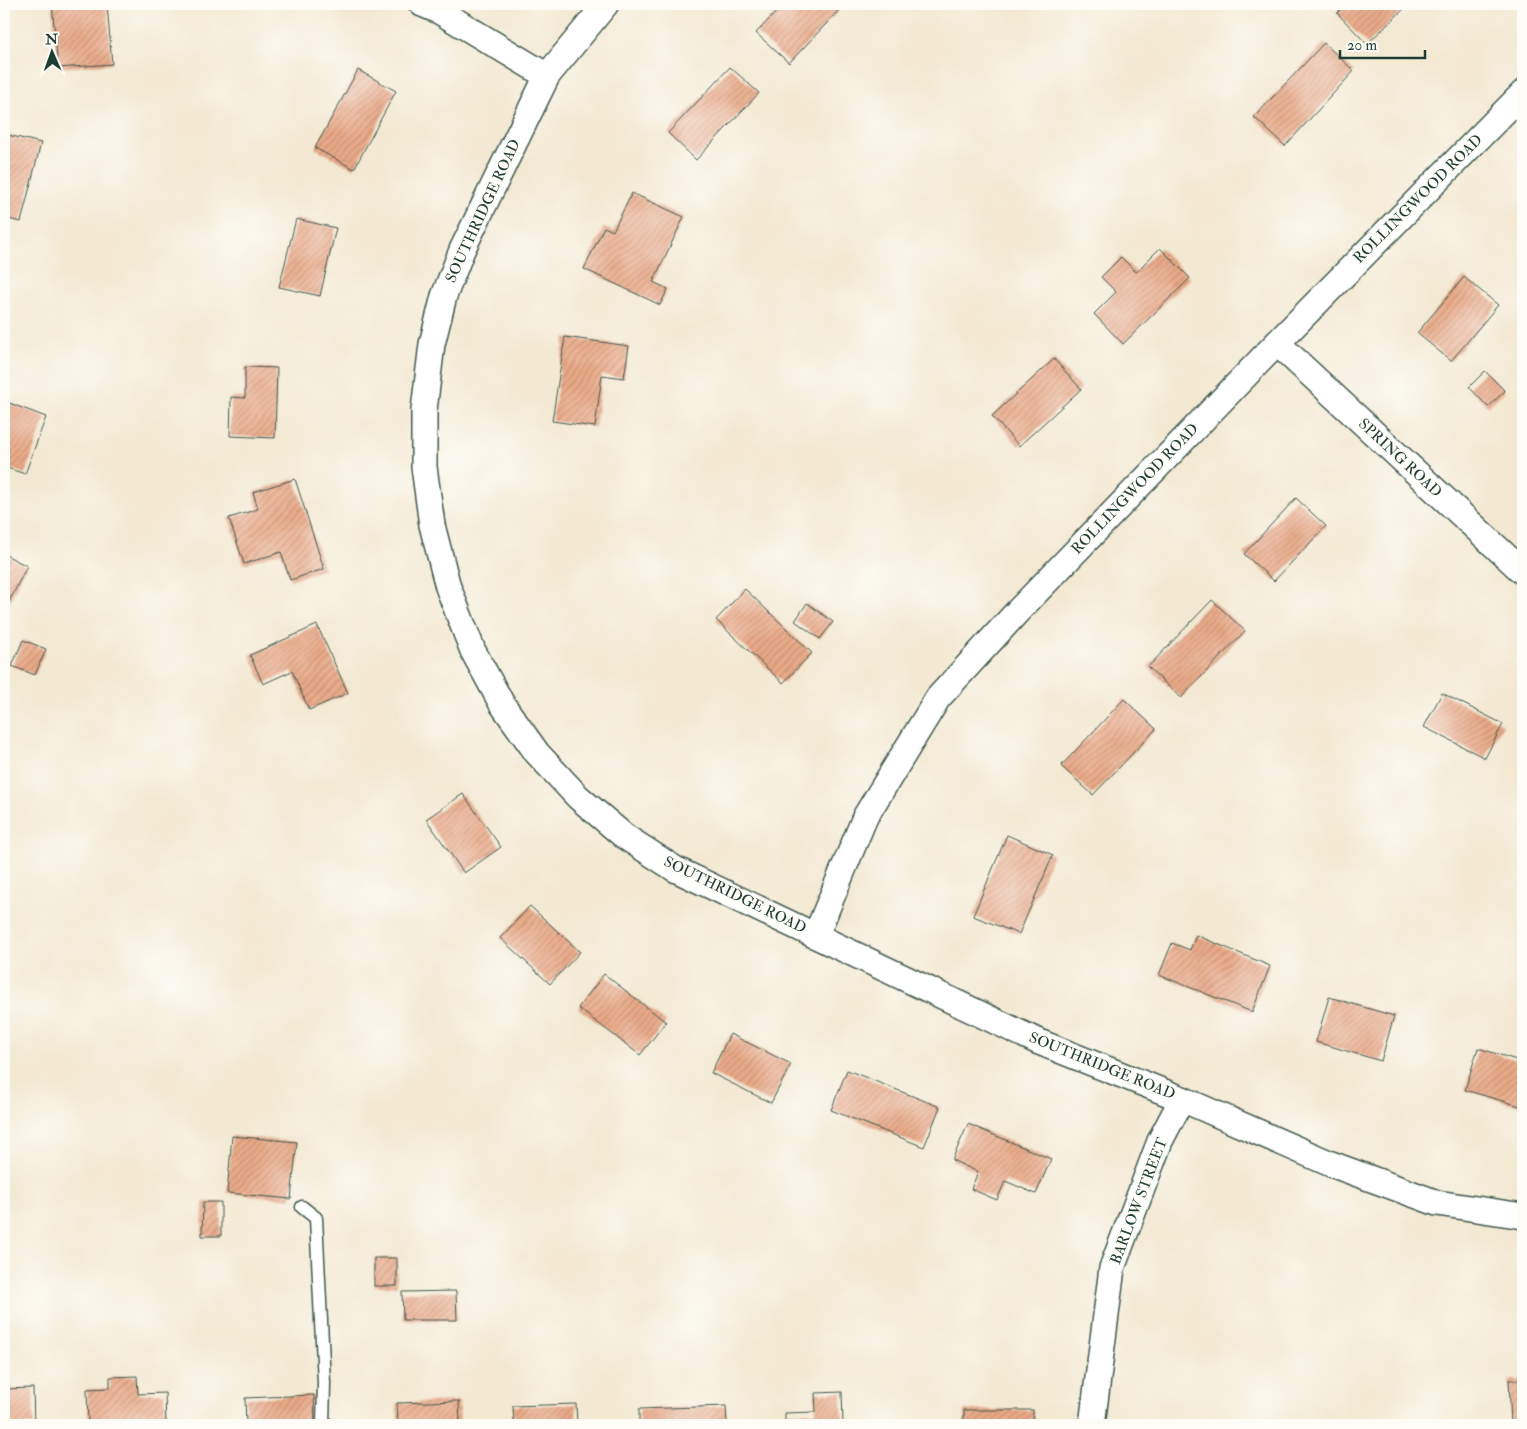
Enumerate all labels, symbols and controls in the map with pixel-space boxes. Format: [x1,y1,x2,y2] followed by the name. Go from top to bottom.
[28,28,78,78] north arrow
[1340,28,1424,60] scale bar
[44,31,59,48] text: N
[1347,36,1377,55] text: 20 m
[1349,130,1487,268] street label: ROLLINGWOOD ROAD
[441,136,525,286] street label: SOUTHRIDGE ROAD
[1354,415,1446,501] street label: SPRING ROAD
[1067,419,1203,559] street label: ROLLINGWOOD ROAD
[661,852,809,938] street label: SOUTHRIDGE ROAD
[1026,1028,1178,1104] street label: SOUTHRIDGE ROAD
[1106,1135,1172,1267] street label: BARLOW STREET

